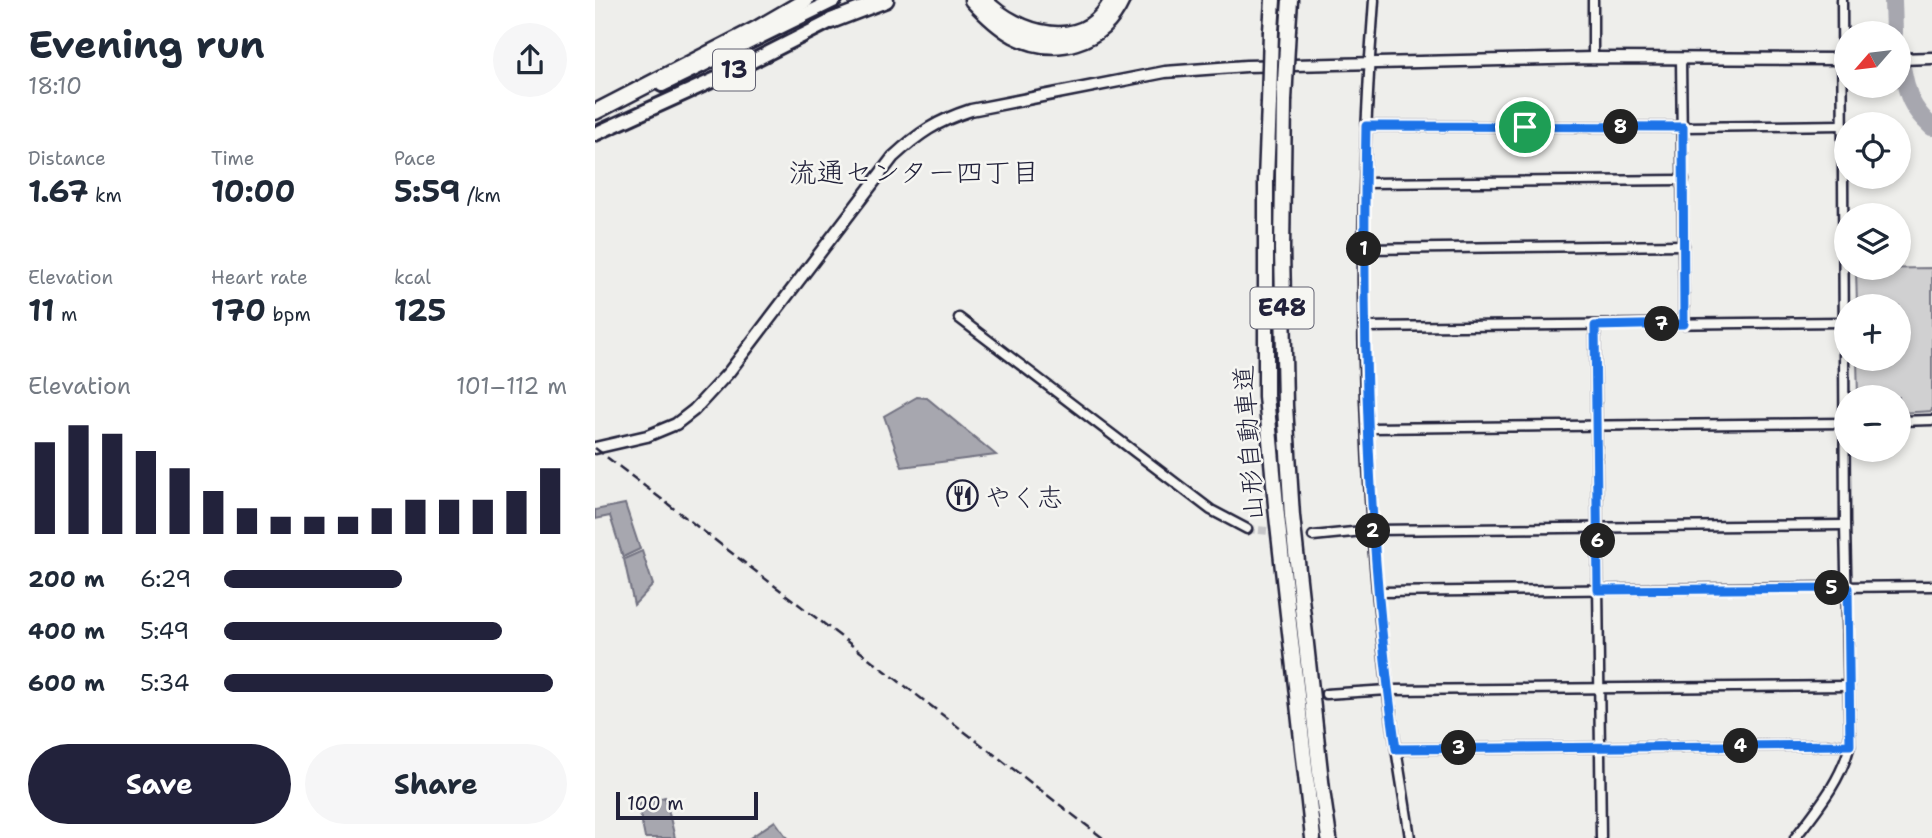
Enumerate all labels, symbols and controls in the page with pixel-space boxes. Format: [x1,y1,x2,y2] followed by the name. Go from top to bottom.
[28,19,265,70] text: Evening run
[1834,21,1911,98] north arrow
[1834,21,1911,462] map controls
[493,23,567,97] button: share
[713,50,755,90] road number: 13
[28,71,82,101] text: 18:10
[1495,97,1555,157] pin
[1506,108,1544,146] icon: arrive
[1604,110,1639,144] pin: 8
[1834,112,1911,189] button: locate
[1614,114,1627,139] text: 8
[28,146,106,171] text: Distance
[211,146,255,171] text: Time
[394,146,436,171] text: Pace
[789,153,1039,191] district label: 流通センター四丁目
[28,171,88,212] text: 1.67
[211,171,295,212] text: 10:00
[394,171,460,212] text: 5:59
[88,183,122,208] text: km
[460,183,501,208] text: /km
[1834,203,1911,280] button: layers
[1347,232,1381,266] pin: 1
[1359,236,1368,261] text: 1
[28,265,113,290] text: Elevation
[211,265,308,290] text: Heart rate
[394,265,431,290] text: kcal
[1251,288,1313,328] road number: E48
[28,290,55,331] text: 11
[211,290,266,331] text: 170
[394,290,446,331] text: 125
[1834,294,1911,371] button: +
[55,302,77,327] text: m
[266,302,311,327] text: bpm
[1645,306,1679,342] pin: 7
[1655,311,1668,336] text: 7
[1225,364,1271,522] street label: 山形自動車道
[28,371,131,401] text: Elevation
[456,371,567,401] text: 101–112 m
[1834,385,1911,462] button: −
[945,479,979,513] restaurant icon: やく志
[985,479,1063,514] place label: やく志
[1355,514,1391,548] pin: 2
[1366,518,1379,543] text: 2
[1581,524,1615,558] pin: 6
[1591,528,1604,553] text: 6
[28,564,105,594] text: 200 m
[140,564,191,594] text: 6:29
[1815,570,1849,606] pin: 5
[1826,575,1837,600] text: 5
[28,616,105,646] text: 400 m
[140,616,189,646] text: 5:49
[28,668,105,698] text: 600 m
[140,668,190,698] text: 5:34
[1723,728,1759,764] pin: 4
[1441,730,1477,766] pin: 3
[1734,733,1747,758] text: 4
[1452,735,1465,760] text: 3
[28,744,291,824] button: Save
[305,744,567,824] button: Share
[616,789,758,821] scale bar
[627,791,684,816] text: 100 m

